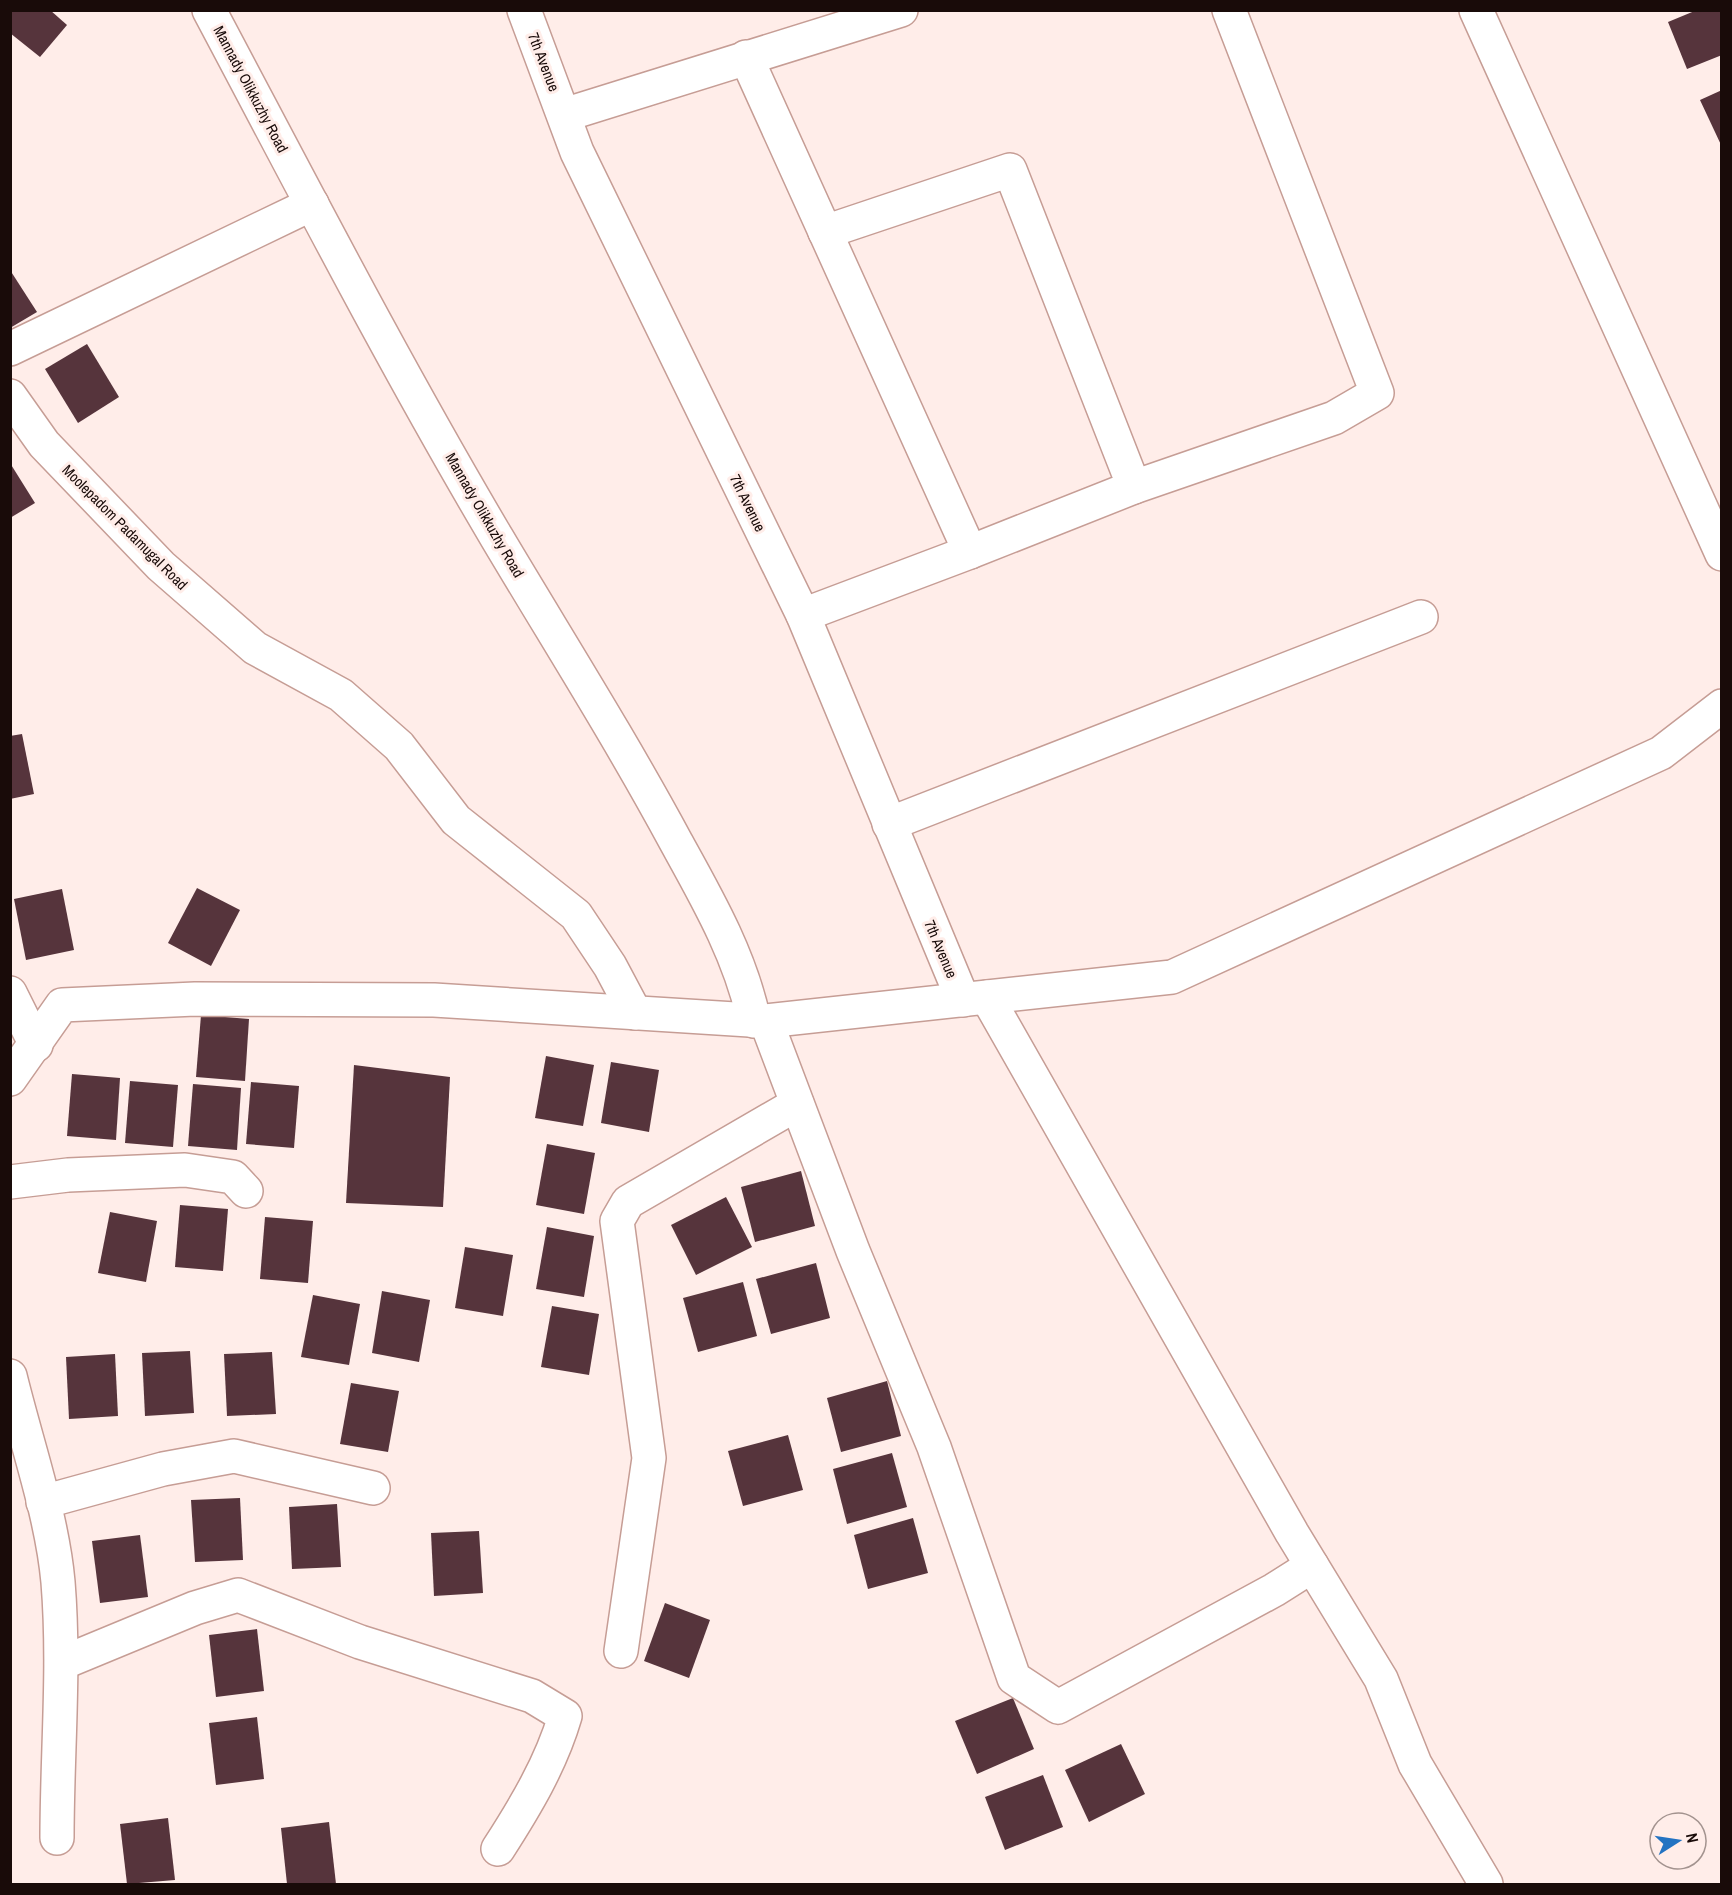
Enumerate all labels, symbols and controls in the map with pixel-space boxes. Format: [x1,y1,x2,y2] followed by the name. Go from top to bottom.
[209,22,293,156] street label: Mannady Olikkuzhy Road
[523,30,565,95] street label: 7th Avenue
[441,449,529,581] street label: Mannady Olikkuzhy Road
[58,460,192,594] street label: Moolepadom Padamugal Road
[725,471,771,535] street label: 7th Avenue
[919,917,963,981] street label: 7th Avenue
[1648,1811,1708,1871] north arrow
[1681,1831,1704,1845] text: N

